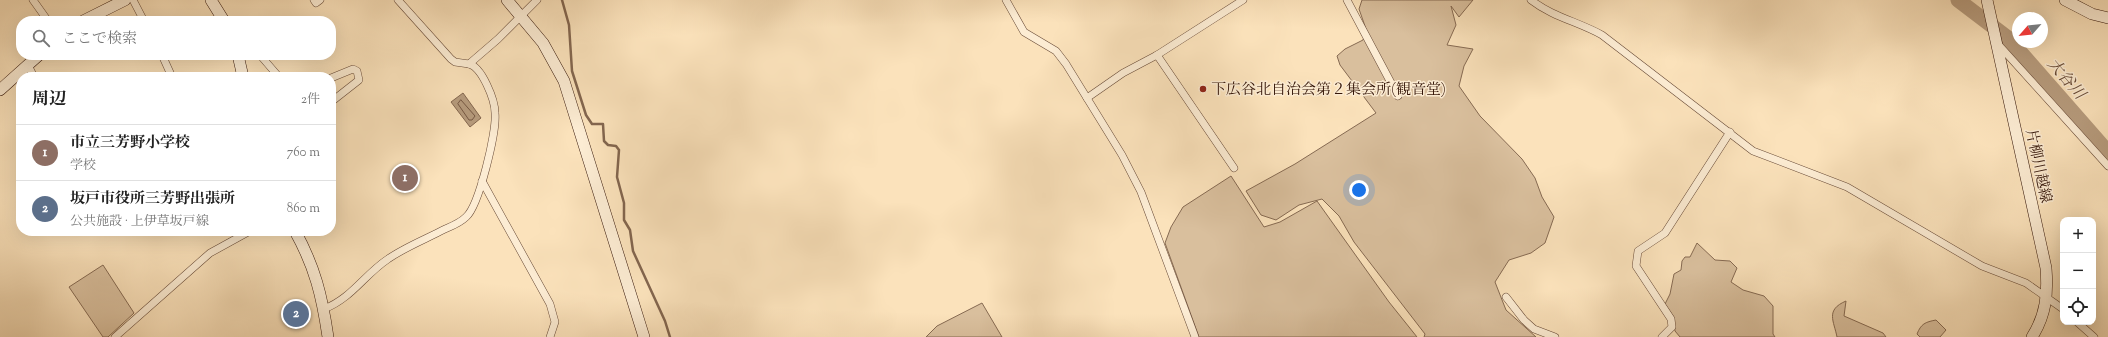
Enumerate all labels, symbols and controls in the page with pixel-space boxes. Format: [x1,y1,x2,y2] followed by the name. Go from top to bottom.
[2012,12,2048,48] north arrow
[16,16,336,60] search box
[30,27,52,49] icon: search
[62,29,137,50] text: ここで検索
[2041,54,2091,107] water label: 大谷川
[1211,80,1446,101] place label: 下広谷北自治会第２集会所(観音堂)
[1198,84,1208,94] marker: 下広谷北自治会第２集会所(観音堂)
[32,88,66,112] text: 周辺
[301,91,320,109] text: 2件
[2019,127,2056,205] street label: 片柳川越線
[70,133,190,154] text: 市立三芳野小学校
[43,144,47,162] text: 1
[287,144,320,162] text: 760 m
[70,157,96,175] text: 学校
[392,163,418,193] pin: 1
[1349,180,1369,200] your location
[70,189,235,210] text: 坂戸市役所三芳野出張所
[42,200,48,218] text: 2
[287,200,320,218] text: 860 m
[70,213,209,231] text: 公共施設 · 上伊草坂戸線
[2060,217,2096,325] map controls
[2060,217,2096,253] button: +
[2060,253,2096,289] button: −
[2060,289,2096,325] button: locate
[283,299,309,329] pin: 2

